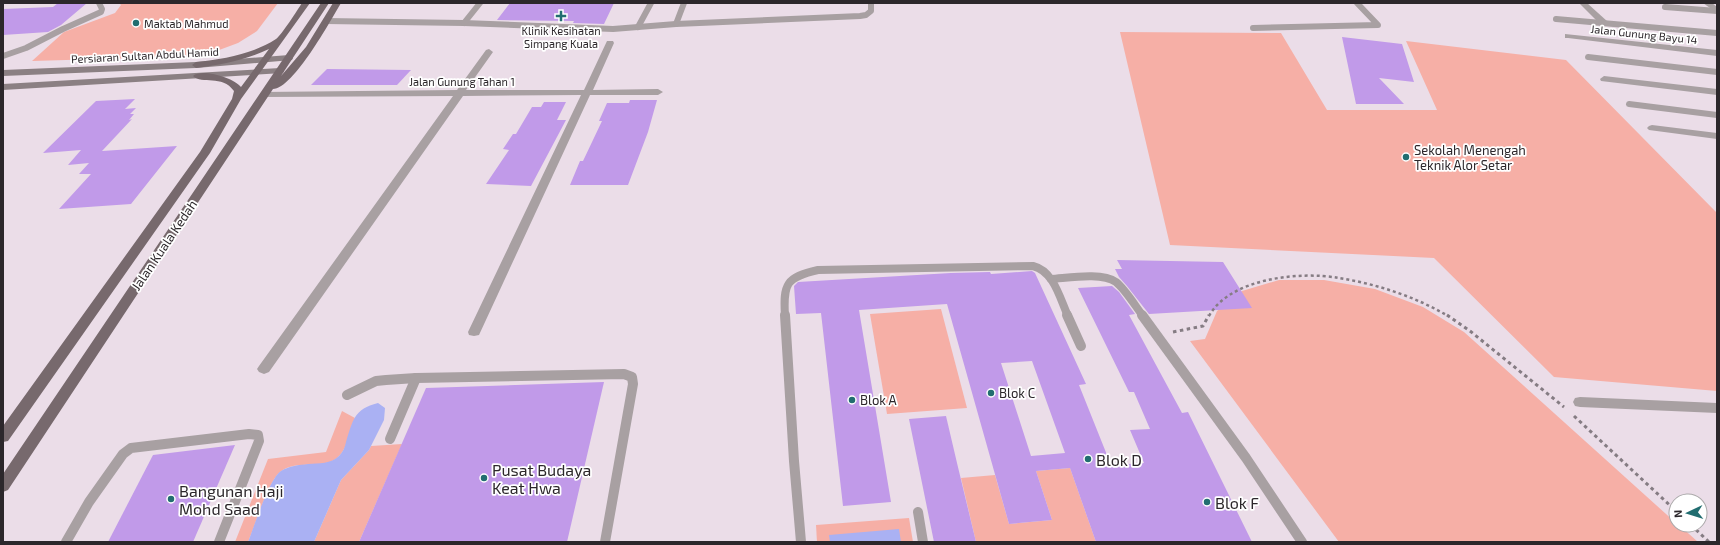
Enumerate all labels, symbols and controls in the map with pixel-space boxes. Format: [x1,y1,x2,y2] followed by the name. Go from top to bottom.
[555,10,567,22] marker: Klinik Kesihatan Simpang Kuala
[144,17,229,30] place label: Maktab Mahmud
[131,18,141,28] marker: Maktab Mahmud
[1590,22,1698,46] street label: Jalan Gunung Bayu 14
[521,24,601,50] place label: Klinik Kesihatan Simpang Kuala
[71,45,219,65] street label: Persiaran Sultan Abdul Hamid
[409,75,515,88] street label: Jalan Gunung Tahan 1
[1414,142,1526,173] place label: Sekolah Menengah Teknik Alor Setar
[1401,152,1411,162] marker: Sekolah Menengah Teknik Alor Setar
[128,197,200,293] street label: Jalan Kuala Kedah
[999,385,1035,401] place label: Blok C
[986,388,996,398] marker: Blok C
[860,392,896,408] place label: Blok A
[847,395,857,405] marker: Blok A
[1096,450,1142,469] place label: Blok D
[1083,454,1093,464] marker: Blok D
[492,460,591,497] place label: Pusat Budaya Keat Hwa
[479,473,489,483] marker: Pusat Budaya Keat Hwa
[179,481,283,518] place label: Bangunan Haji Mohd Saad
[1215,493,1259,512] place label: Blok F
[1668,493,1708,533] north arrow
[166,494,176,504] marker: Bangunan Haji Mohd Saad
[1202,497,1212,507] marker: Blok F
[1671,509,1684,518] text: N

